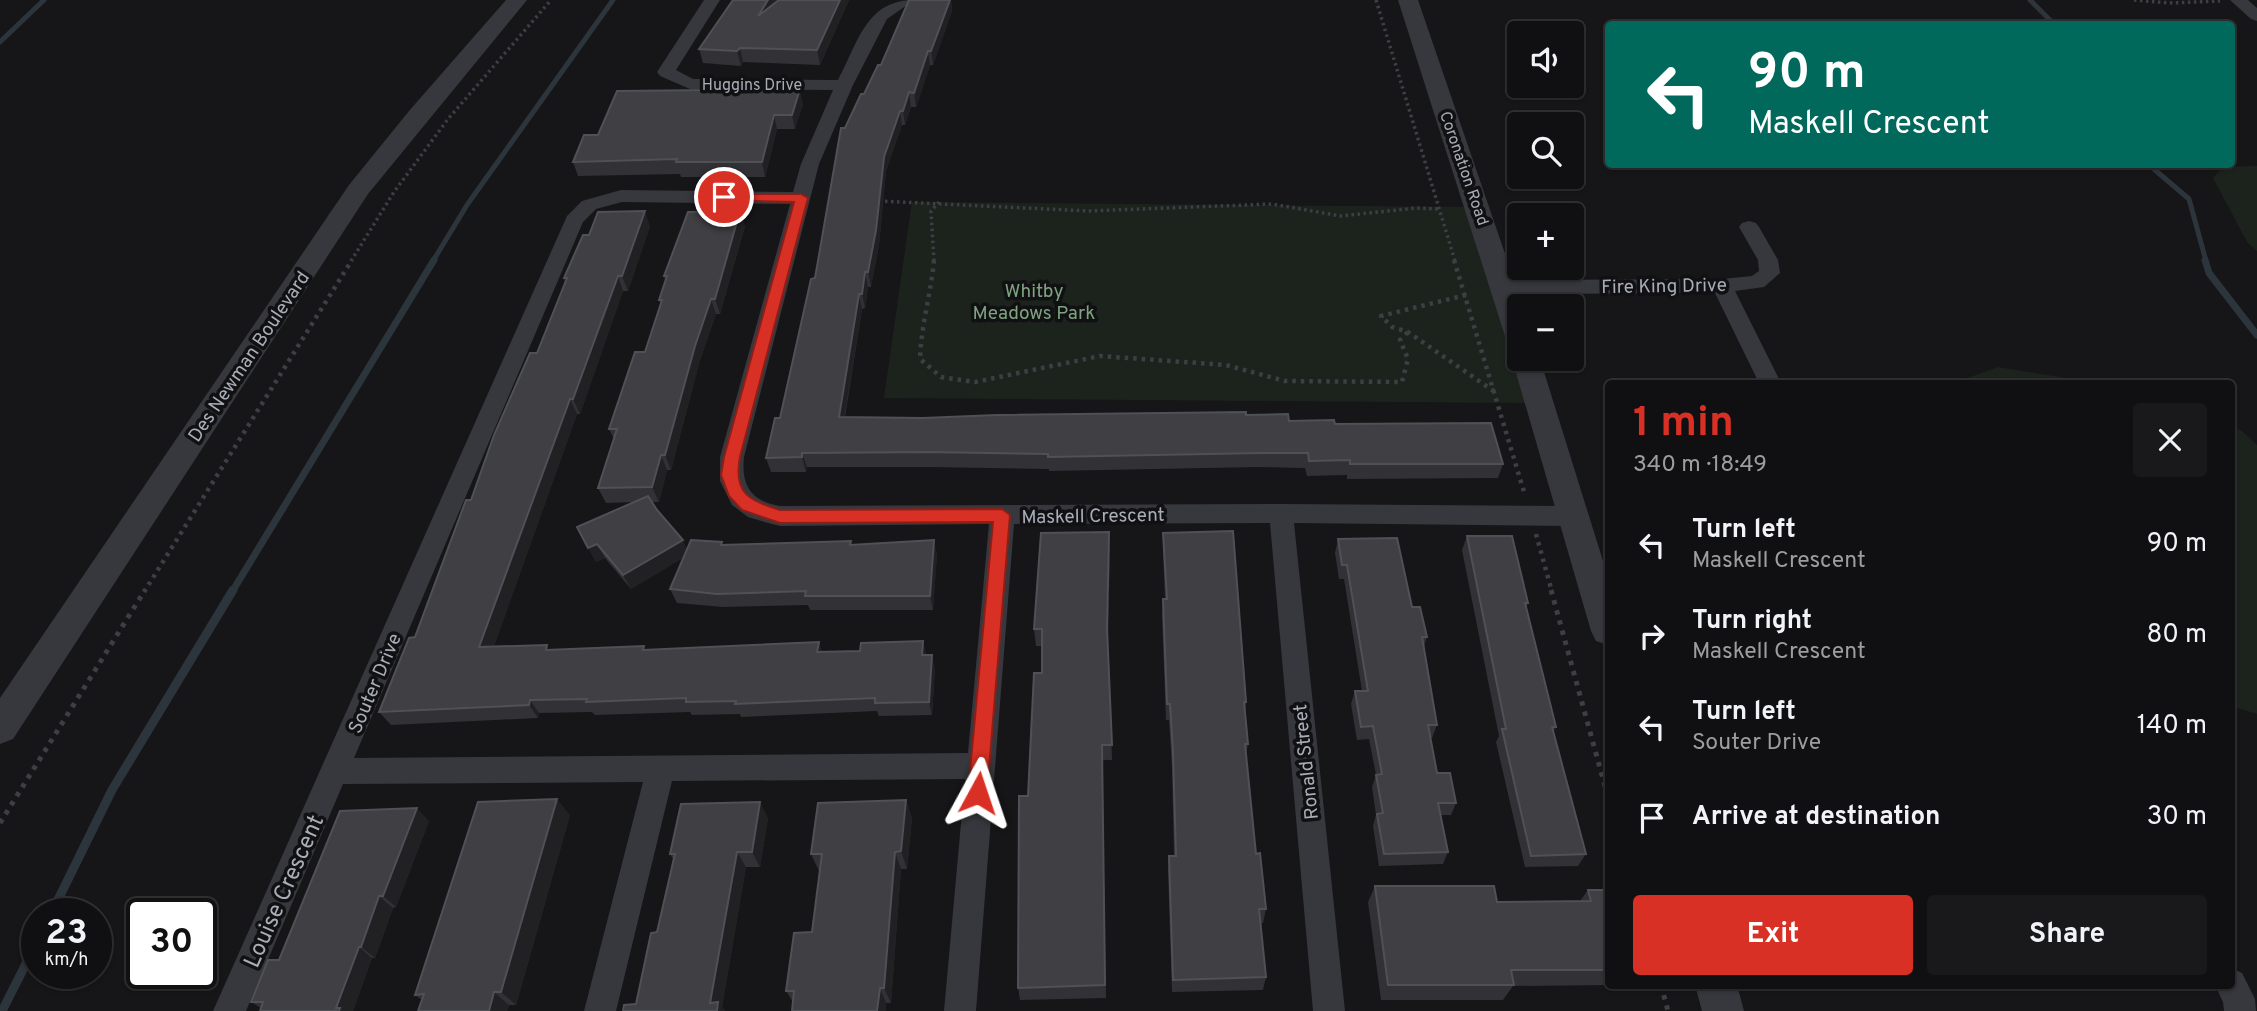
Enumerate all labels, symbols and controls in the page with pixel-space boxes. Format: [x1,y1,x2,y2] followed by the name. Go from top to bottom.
[1507,21,1584,371] map controls
[1507,21,1584,98] button: sound
[1748,44,1866,106] text: 90 m
[1633,49,1724,140] icon: left
[702,76,802,96] street label: Huggins Drive
[1748,105,1990,145] text: Maskell Crescent
[1434,109,1492,228] street label: Coronation Road
[1507,112,1584,189] button: search
[694,167,754,227] pin
[705,178,743,216] icon: arrive
[1507,203,1584,280] button: +
[184,267,316,447] street label: Des Newman Boulevard
[1601,274,1727,300] street label: Fire King Drive
[973,280,1095,326] park label: Whitby Meadows Park
[1507,294,1584,371] button: −
[1633,398,1734,451] text: 1 min
[2133,403,2207,477] button: close
[1633,451,1767,480] text: 340 m · 18:49
[1021,504,1165,530] street label: Maskell Crescent
[1692,514,1796,547] text: Turn left
[1633,526,1671,564] icon: left
[2147,528,2207,561] text: 90 m
[1692,547,1866,576] text: Maskell Crescent
[1692,605,1812,638] text: Turn right
[1633,617,1671,655] icon: right
[2147,619,2207,652] text: 80 m
[344,630,408,738] street label: Souter Drive
[1692,638,1866,667] text: Maskell Crescent
[1692,696,1796,729] text: Turn left
[1289,703,1325,821] street label: Ronald Street
[1633,708,1671,746] icon: left
[2137,710,2207,743] text: 140 m
[1692,729,1821,758] text: Souter Drive
[941,756,1015,830] position arrow
[1633,799,1671,837] icon: arrive
[1692,801,1940,834] text: Arrive at destination
[2147,801,2207,834] text: 30 m
[239,811,332,973] street label: Louise Crescent
[1633,895,1913,975] button: Exit
[1927,895,2207,975] button: Share
[126,898,217,989] speed limit sign: 30
[45,912,88,956] text: 23
[45,949,88,972] text: km/h

